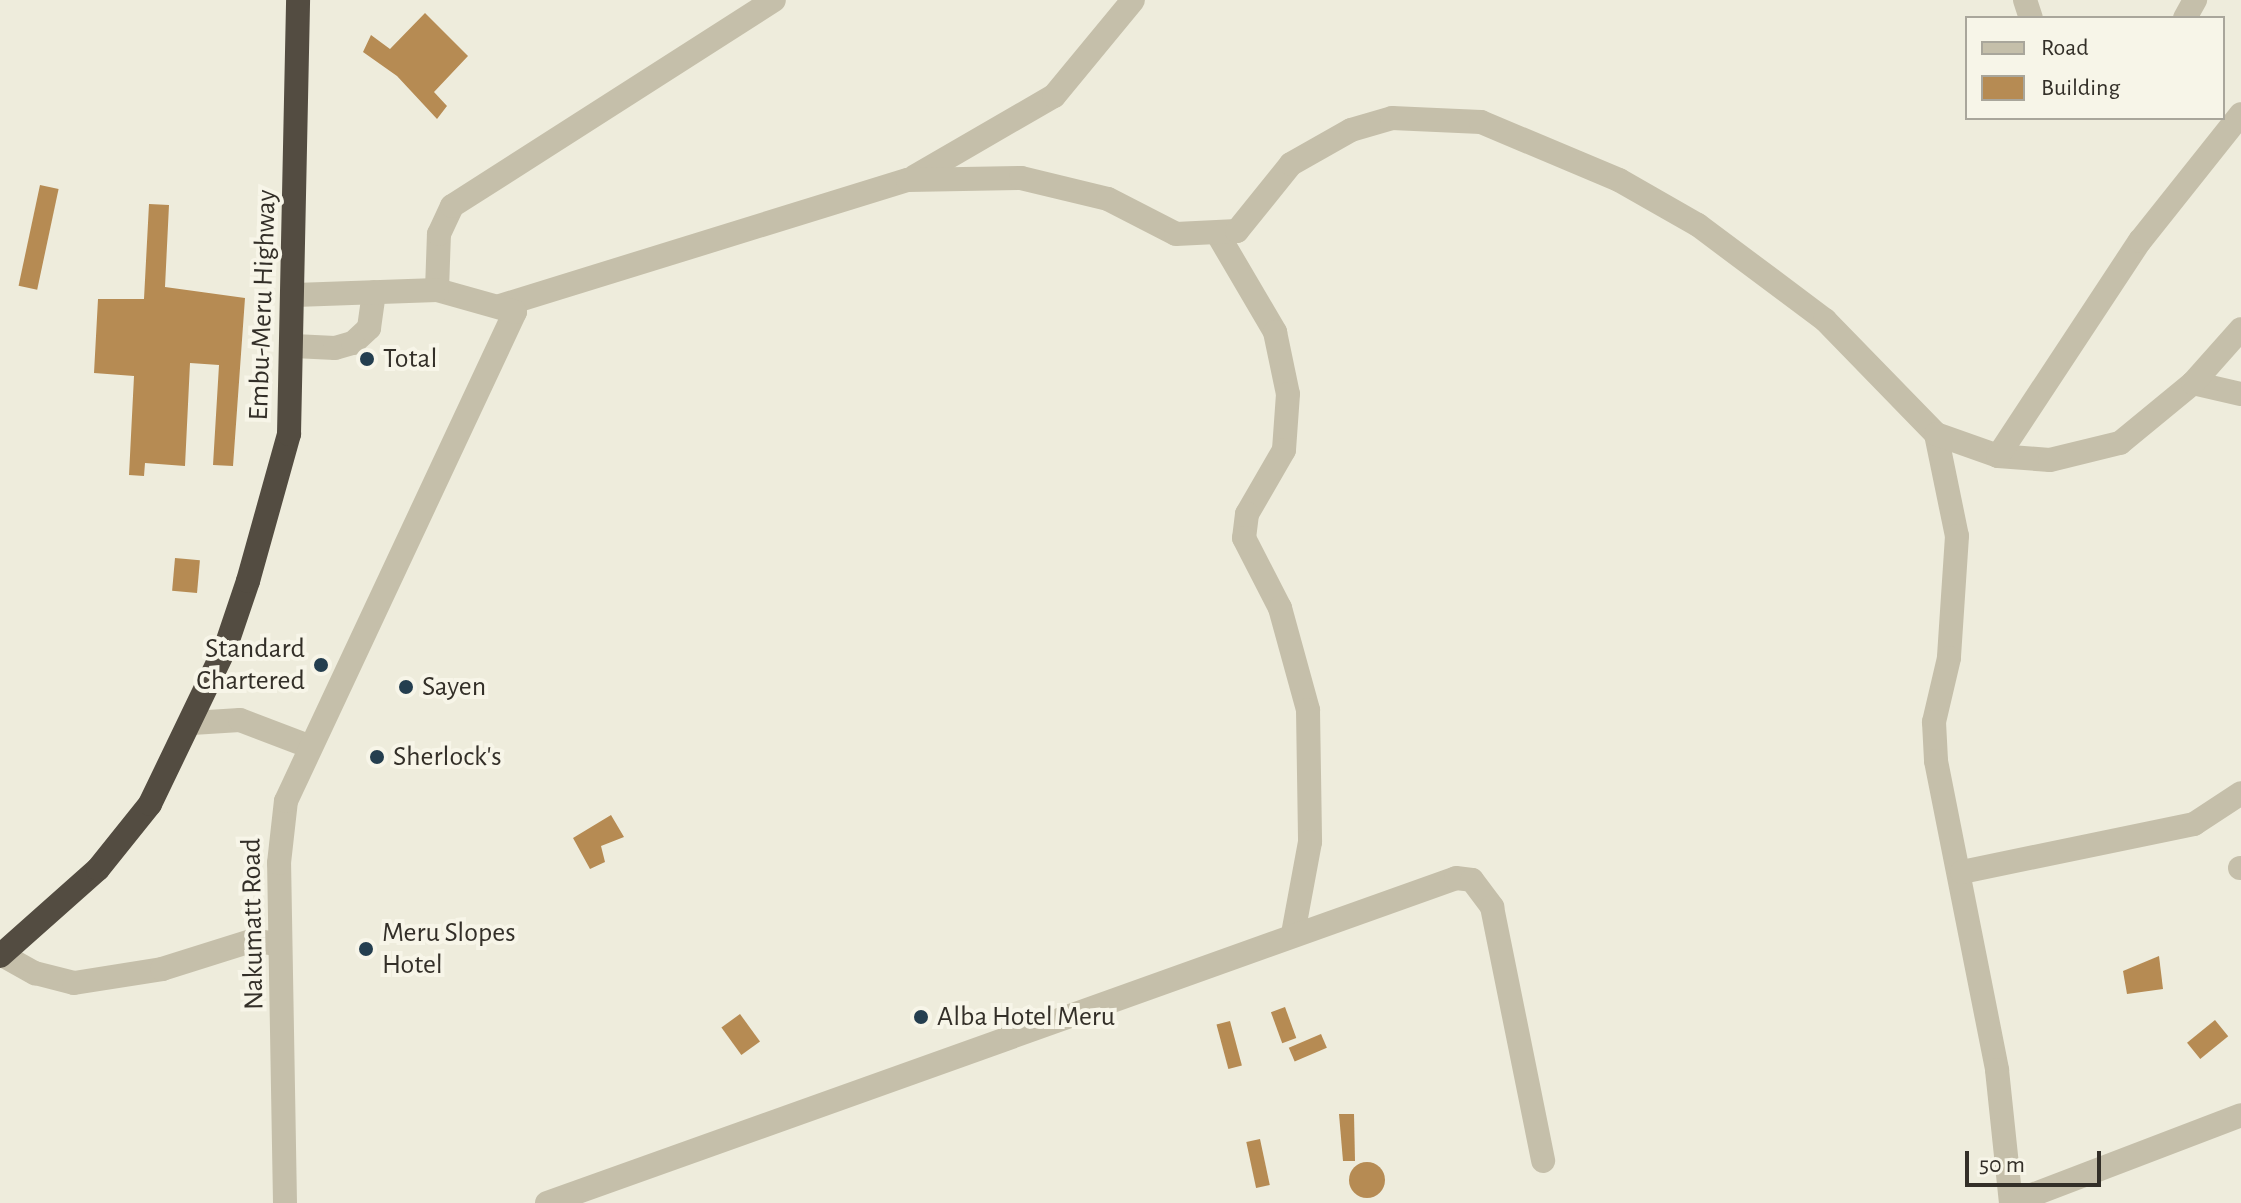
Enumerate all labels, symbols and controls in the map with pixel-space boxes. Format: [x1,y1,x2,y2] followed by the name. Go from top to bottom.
[1965,16,2225,120] legend
[2041,36,2089,60] text: Road
[2041,76,2120,100] text: Building
[242,189,284,421] street label: Embu-Meru Highway
[383,342,437,376] place label: Total
[358,350,376,368] marker: Total
[196,632,305,698] place label: Standard Chartered
[312,656,330,674] marker: Standard Chartered
[422,670,486,704] place label: Sayen
[397,678,415,696] marker: Sayen
[393,740,502,774] place label: Sherlock's
[368,748,386,766] marker: Sherlock's
[235,838,271,1010] street label: Nakumatt Road
[382,916,516,982] place label: Meru Slopes Hotel
[357,940,375,958] marker: Meru Slopes Hotel
[937,1000,1115,1034] place label: Alba Hotel Meru
[912,1008,930,1026] marker: Alba Hotel Meru
[1969,1135,2105,1185] scale bar
[1979,1153,2025,1177] text: 50 m

